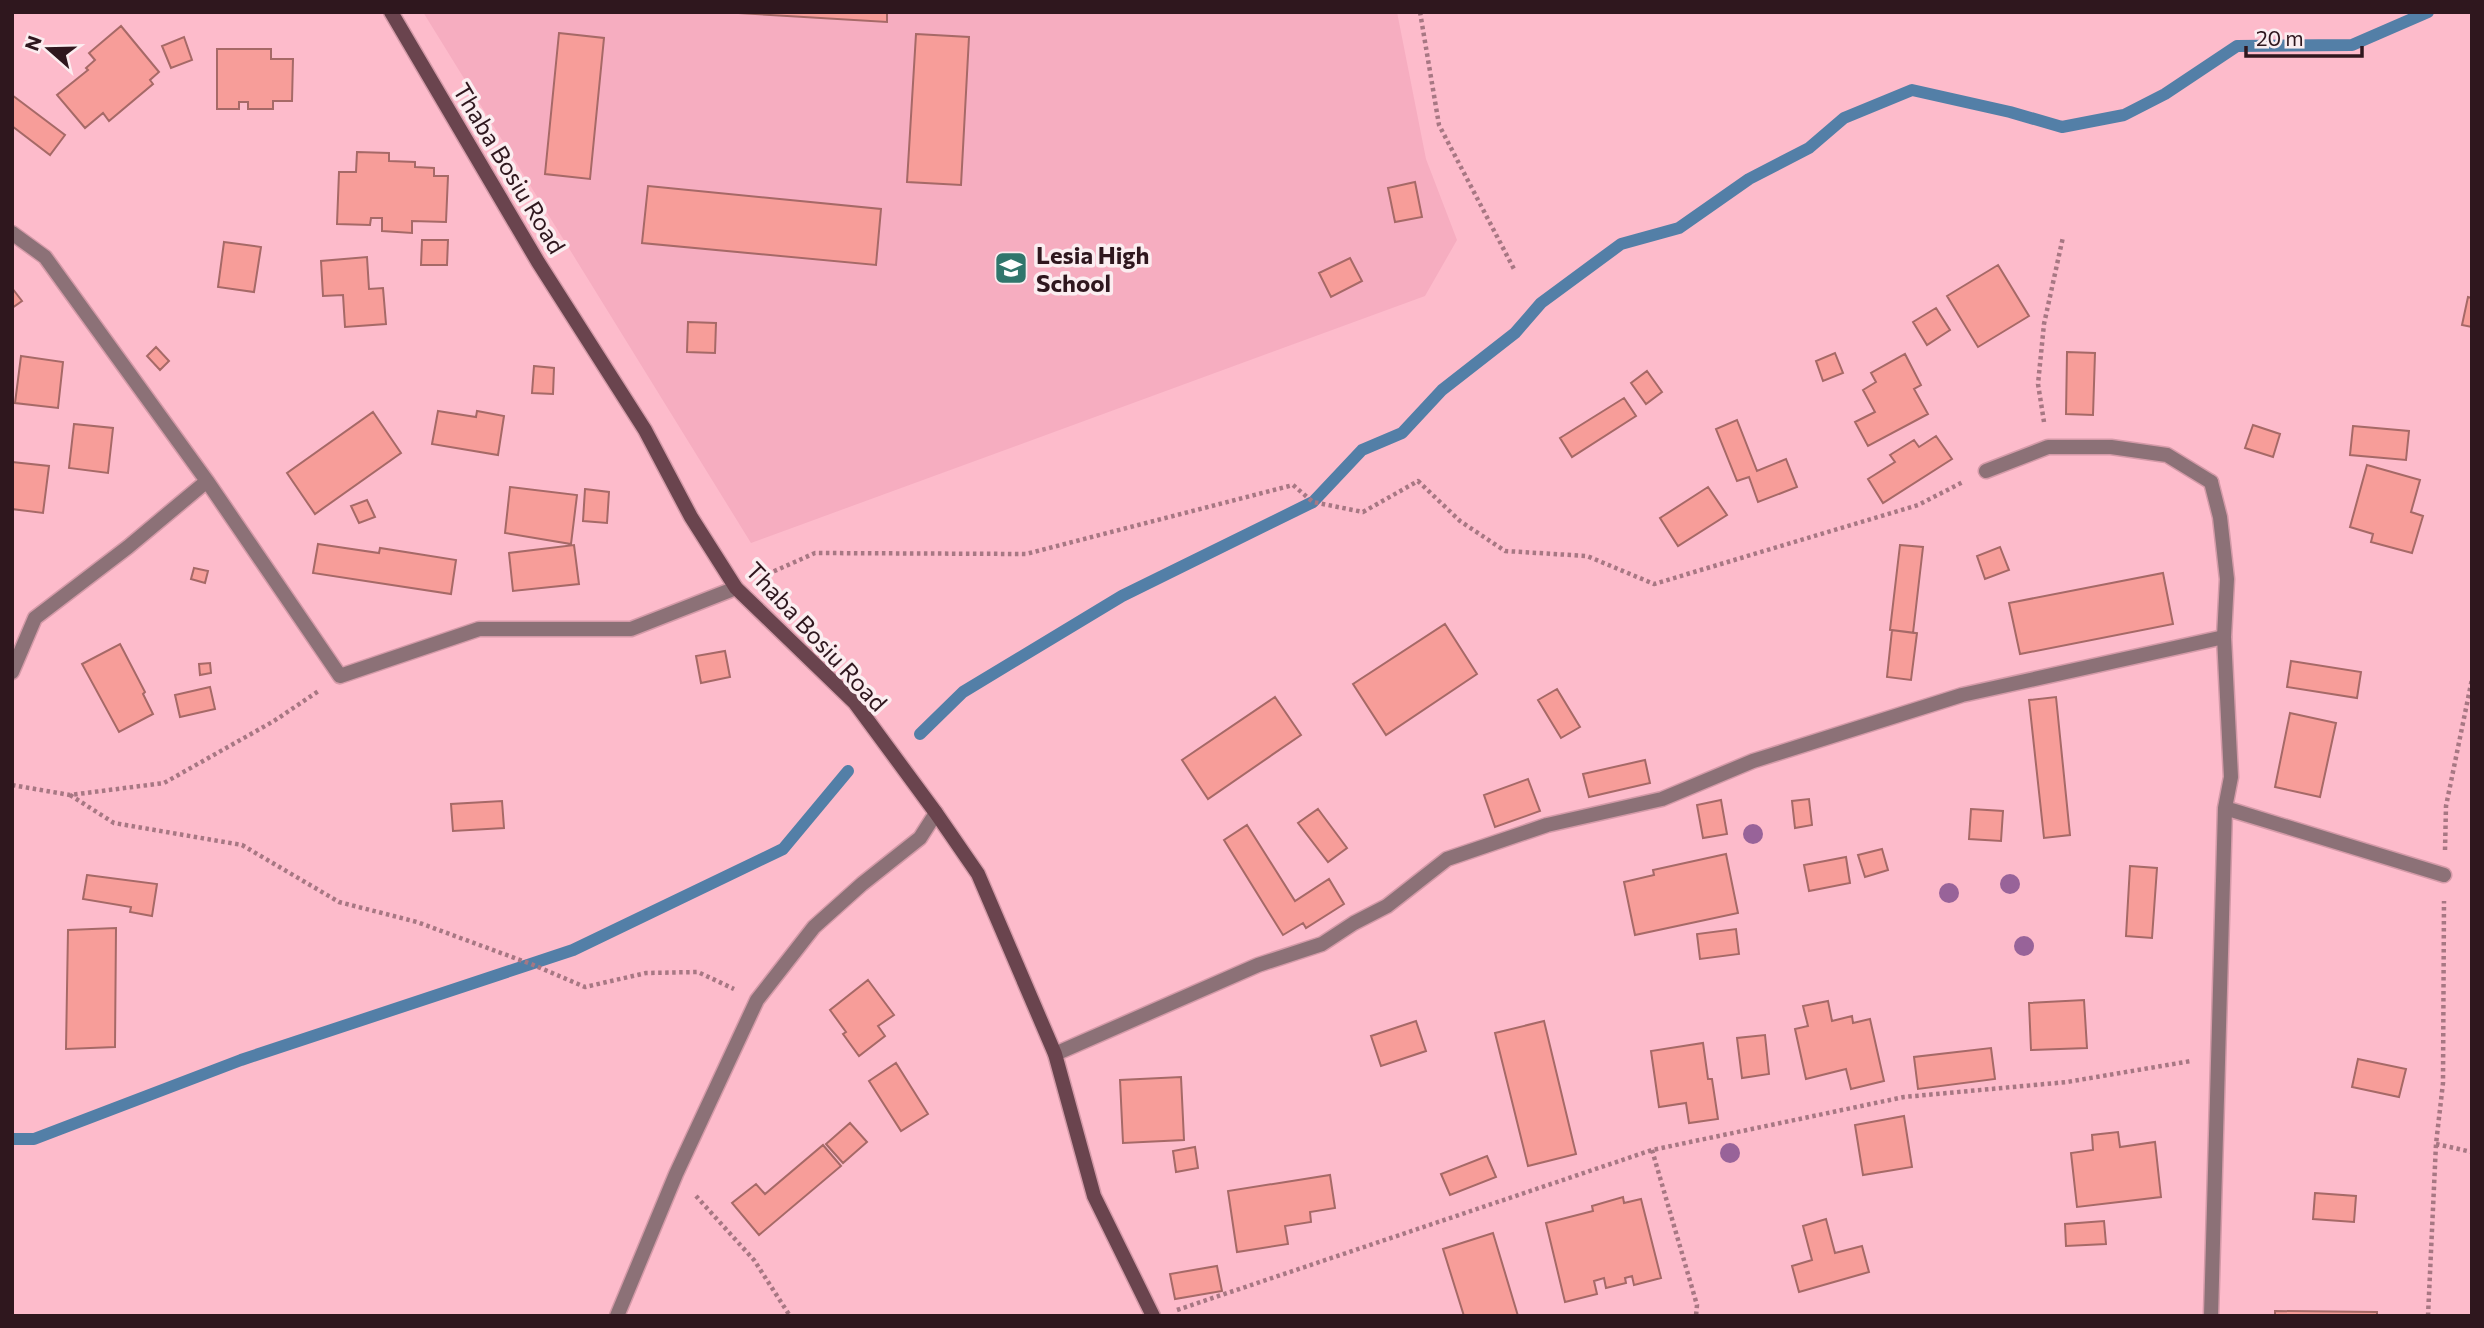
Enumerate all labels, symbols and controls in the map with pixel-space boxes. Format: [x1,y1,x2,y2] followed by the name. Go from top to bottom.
[14,14,84,84] north arrow
[2246,14,2362,58] scale bar
[2256,25,2304,50] text: 20 m
[19,32,46,54] text: N
[448,77,572,259] street label: Thaba Bosiu Road
[1036,240,1149,297] place label: Lesia High School
[992,249,1030,287] school or university icon: Lesia High School
[740,555,894,717] street label: Thaba Bosiu Road

